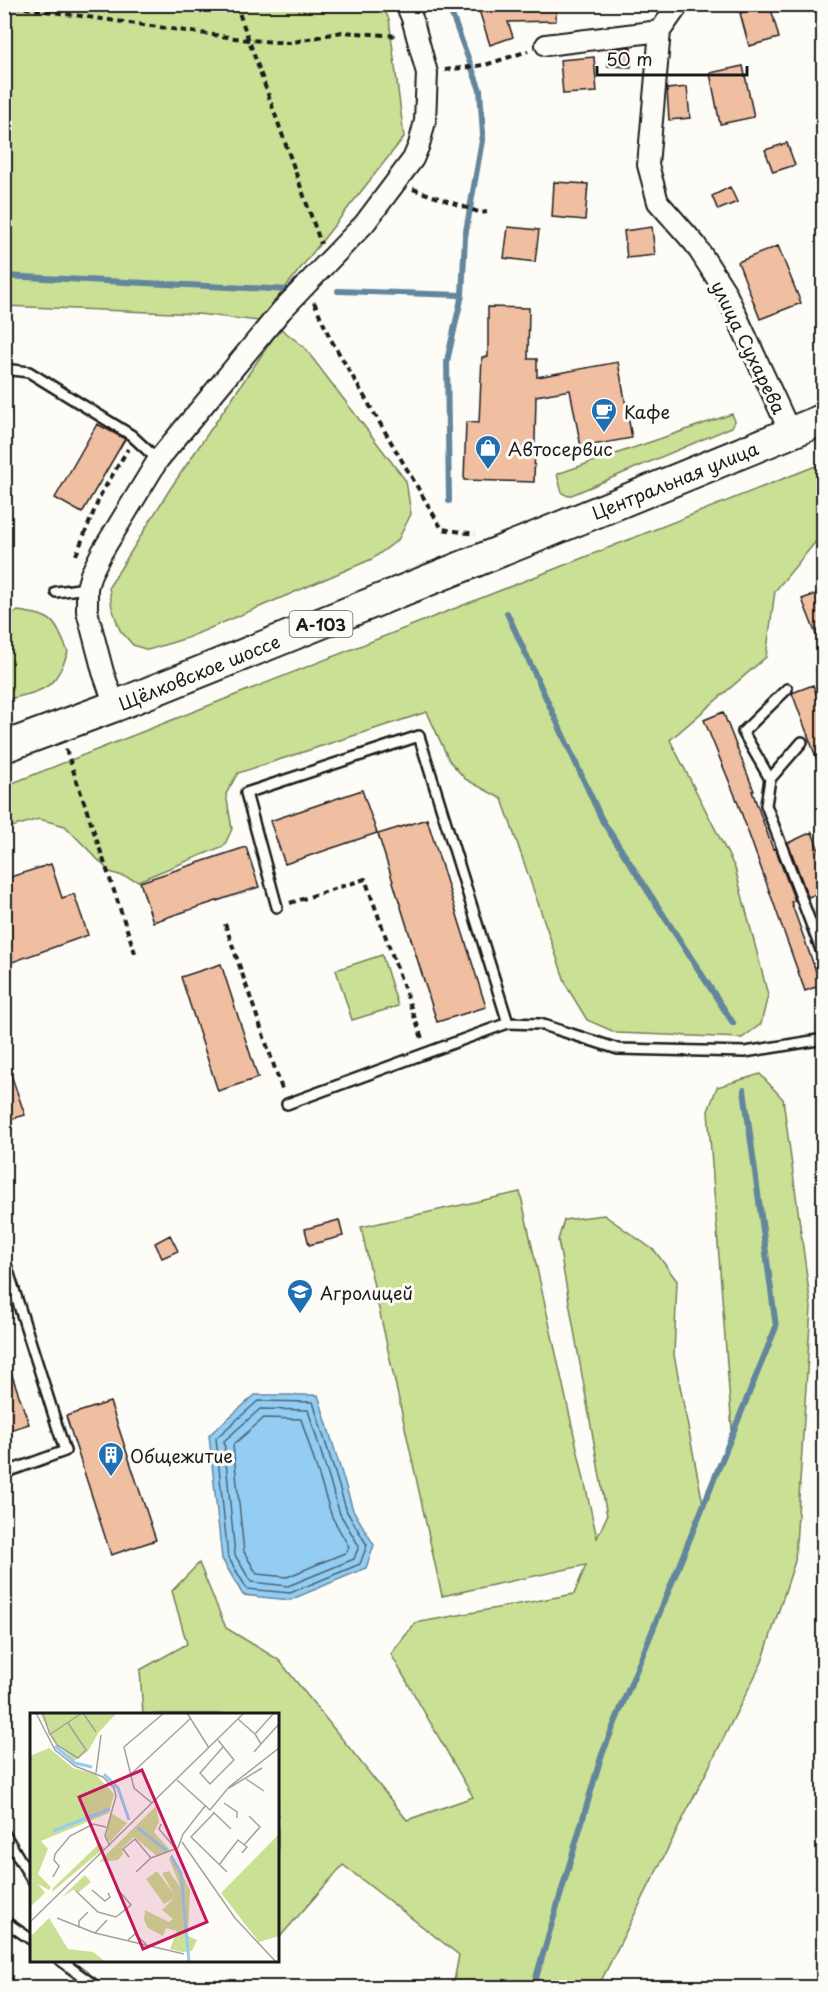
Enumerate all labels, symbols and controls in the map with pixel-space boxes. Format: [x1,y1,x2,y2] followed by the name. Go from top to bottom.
[597,39,747,77] scale bar
[606,45,653,72] text: 50 m
[705,276,793,419] street label: улица Сухарева
[589,396,619,434] cafe icon: Кафе
[624,398,670,425] place label: Кафе
[473,433,503,471] shop icon: Автосервис
[588,434,763,526] street label: Центральная улица
[508,435,613,462] place label: Автосервис
[290,611,352,637] road number: А-103
[114,627,284,717] street label: Щёлковское шоссе
[285,1277,315,1315] school or university icon: Агролицей
[320,1279,413,1306] place label: Агролицей
[96,1440,126,1478] building icon: Общежитие
[130,1442,233,1469] place label: Общежитие
[30,1713,279,1962] inset map

